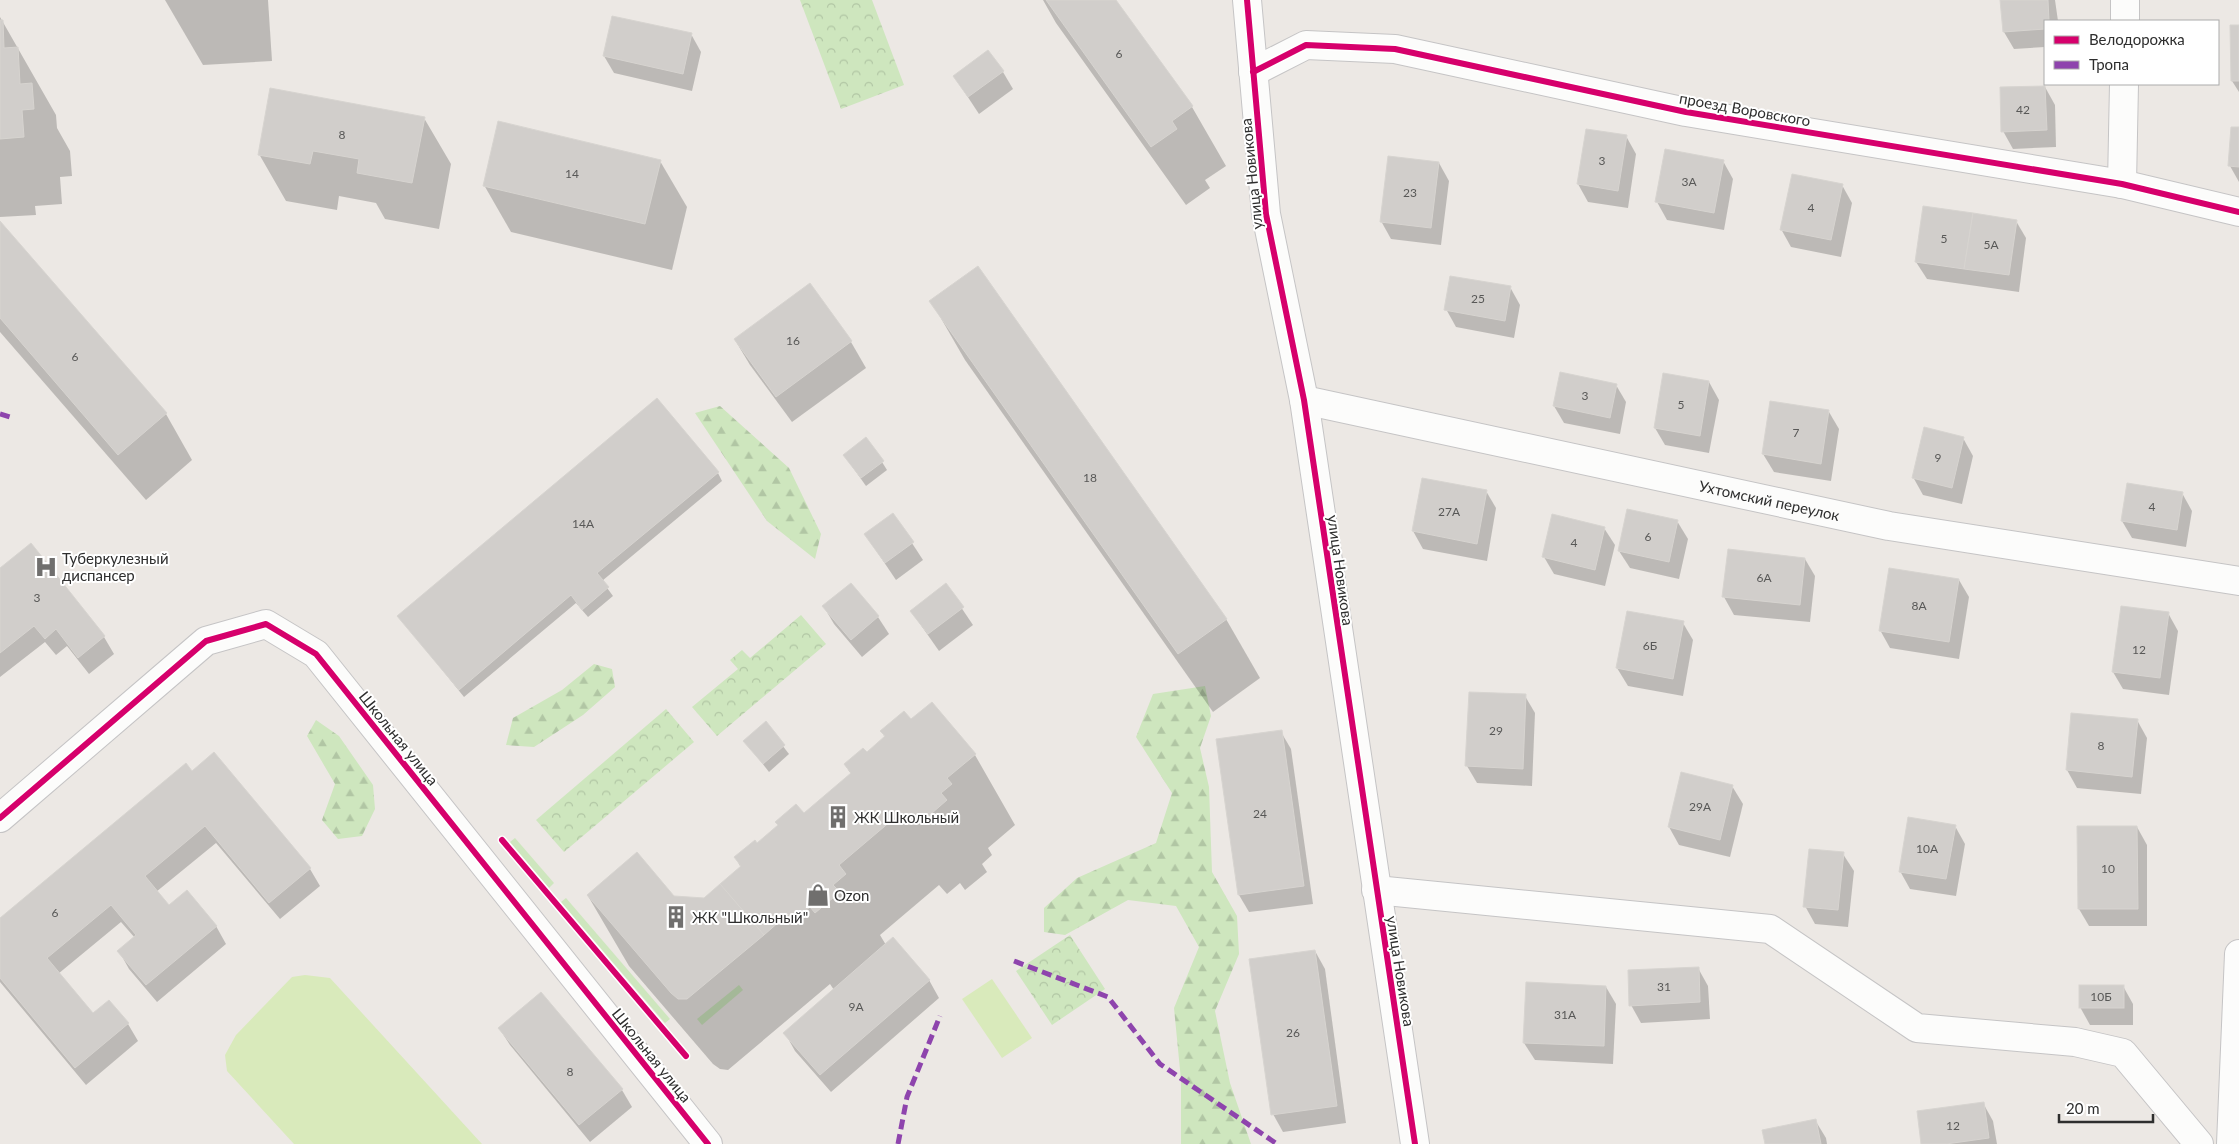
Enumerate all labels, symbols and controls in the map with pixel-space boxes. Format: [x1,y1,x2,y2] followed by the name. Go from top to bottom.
[2044,20,2219,85] legend
[2089,30,2185,48] text: Велодорожка
[1116,46,1123,61] house number: 6
[2089,55,2129,73] text: Тропа
[1678,89,1812,129] street label: проезд Воровского
[2016,102,2030,117] house number: 42
[1236,118,1266,230] street label: улица Новикова
[339,127,346,142] house number: 8
[1599,153,1606,168] house number: 3
[565,166,579,181] house number: 14
[1681,174,1697,189] house number: 3А
[1403,185,1417,200] house number: 23
[1808,200,1815,215] house number: 4
[1941,231,1948,246] house number: 5
[1983,237,1999,252] house number: 5А
[1471,291,1485,306] house number: 25
[786,333,800,348] house number: 16
[72,349,79,364] house number: 6
[1582,388,1589,403] house number: 3
[1678,397,1685,412] house number: 5
[1793,425,1800,440] house number: 7
[1935,450,1942,465] house number: 9
[1083,470,1097,485] house number: 18
[1697,476,1842,524] street label: Ухтомский переулок
[2149,499,2156,514] house number: 4
[1438,504,1461,519] house number: 27А
[1324,514,1358,626] street label: улица Новикова
[572,516,595,531] house number: 14А
[1645,529,1652,544] house number: 6
[1571,535,1578,550] house number: 4
[62,549,169,584] place label: Туберкулезный диспансер
[33,554,59,580] hospital icon: Туберкулезный диспансер
[1756,570,1772,585] house number: 6А
[34,590,41,605] house number: 3
[1911,598,1927,613] house number: 8А
[1643,638,1657,653] house number: 6Б
[2132,642,2146,657] house number: 12
[356,687,442,789] street label: Школьная улица
[1489,723,1503,738] house number: 29
[2098,738,2105,753] house number: 8
[1689,799,1712,814] house number: 29А
[825,804,851,830] building icon: ЖК Школьный
[1253,806,1267,821] house number: 24
[854,808,959,826] place label: ЖК Школьный
[1916,841,1939,856] house number: 10А
[2101,861,2115,876] house number: 10
[805,882,831,908] shop icon: Ozon
[834,886,869,904] place label: Ozon
[663,904,689,930] building icon: ЖК "Школьный"
[52,905,59,920] house number: 6
[692,908,808,926] place label: ЖК "Школьный"
[1383,915,1419,1027] street label: улица Новикова
[1657,979,1671,994] house number: 31
[2090,989,2112,1004] house number: 10Б
[848,999,864,1014] house number: 9А
[609,1004,695,1106] street label: Школьная улица
[1554,1007,1577,1022] house number: 31А
[1286,1025,1300,1040] house number: 26
[567,1064,574,1079] house number: 8
[2059,1092,2153,1124] scale bar
[2066,1099,2100,1117] text: 20 m
[1946,1118,1960,1133] house number: 12

